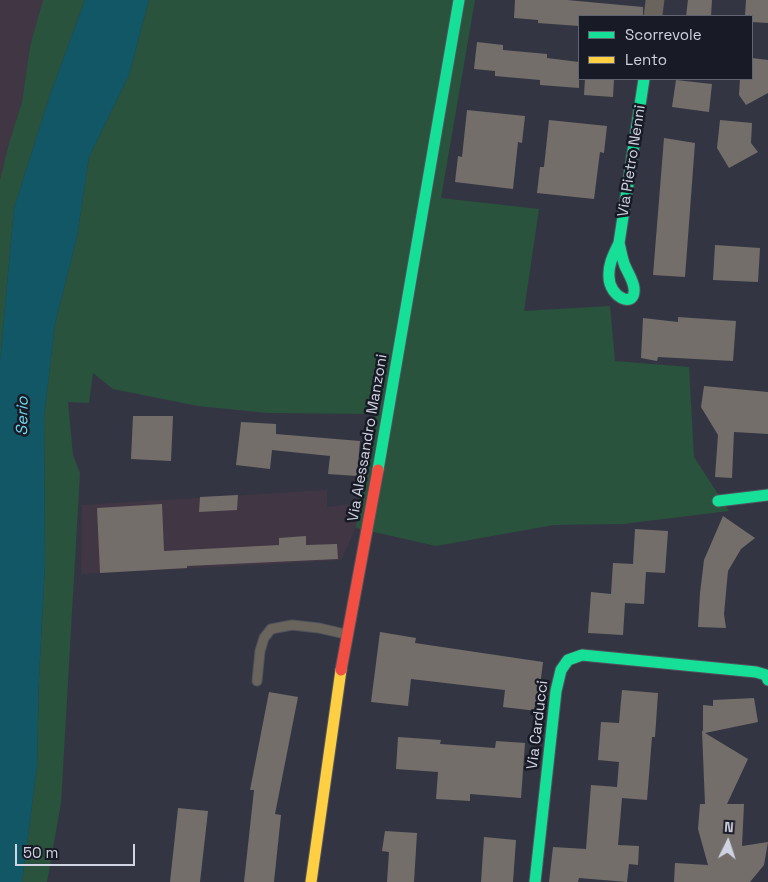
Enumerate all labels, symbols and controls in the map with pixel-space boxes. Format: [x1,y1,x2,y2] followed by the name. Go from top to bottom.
[578,15,753,80] legend
[625,25,702,44] text: Scorrevole
[625,50,667,69] text: Lento
[614,104,650,218] street label: Via Pietro Nenni
[344,353,392,523] street label: Via Alessandro Manzoni
[13,396,33,436] water label: Serio
[524,679,552,771] street label: Via Carducci
[703,817,753,867] north arrow
[724,818,734,836] text: N
[18,834,138,866] scale bar
[23,843,58,862] text: 50 m

